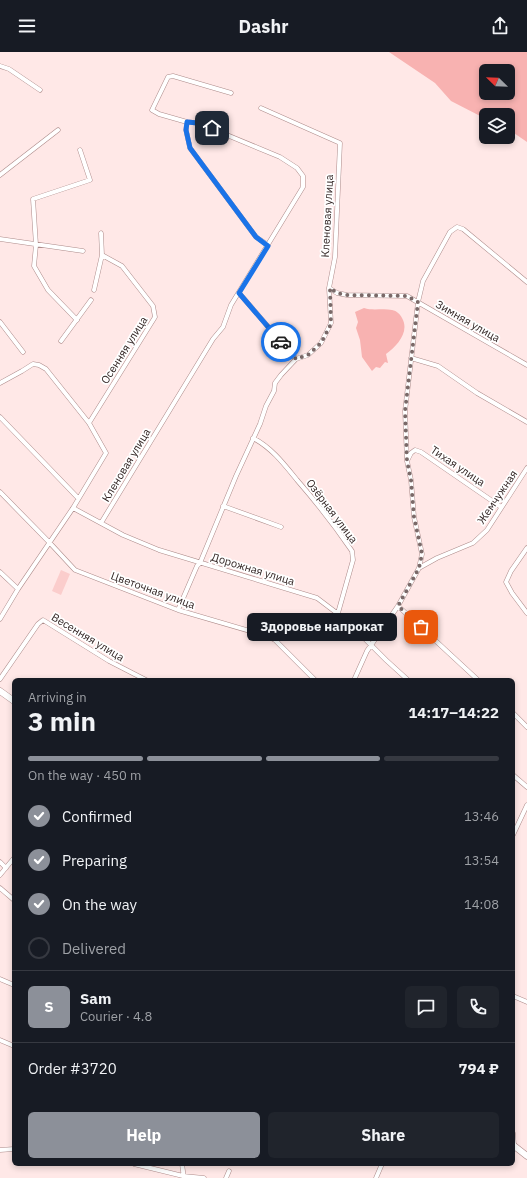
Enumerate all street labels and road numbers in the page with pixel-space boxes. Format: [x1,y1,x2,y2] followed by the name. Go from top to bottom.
[318,174,336,258] street label: Кленовая улица
[433,297,503,345] street label: Зимняя улица
[98,314,150,386] street label: Осенняя улица
[99,426,153,504] street label: Кленовая улица
[428,443,488,489] street label: Тихая улица
[474,467,520,527] street label: Жемчужная
[303,476,361,546] street label: Озёрная улица
[210,550,296,588] street label: Дорожная улица
[109,568,197,612] street label: Цветочная улица
[49,610,127,664] street label: Весенняя улица

